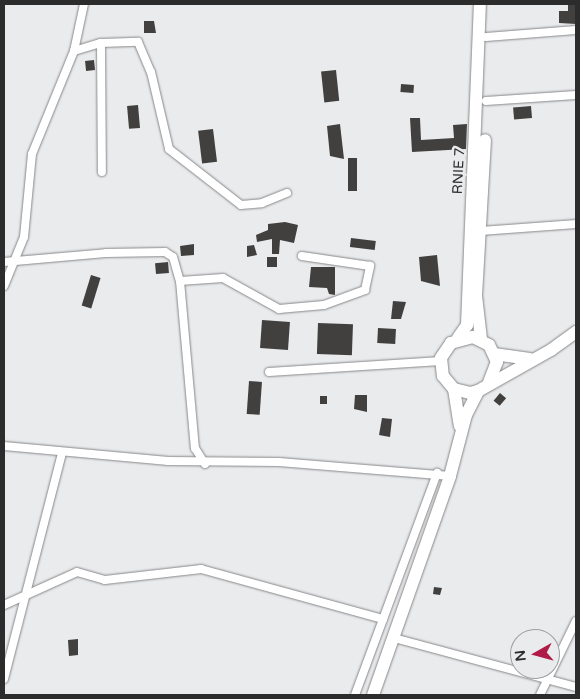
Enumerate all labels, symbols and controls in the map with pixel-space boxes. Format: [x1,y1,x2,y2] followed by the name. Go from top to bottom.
[449,147,469,195] street label: RNIE 7
[510,629,560,679] north arrow
[511,649,530,662] text: N

